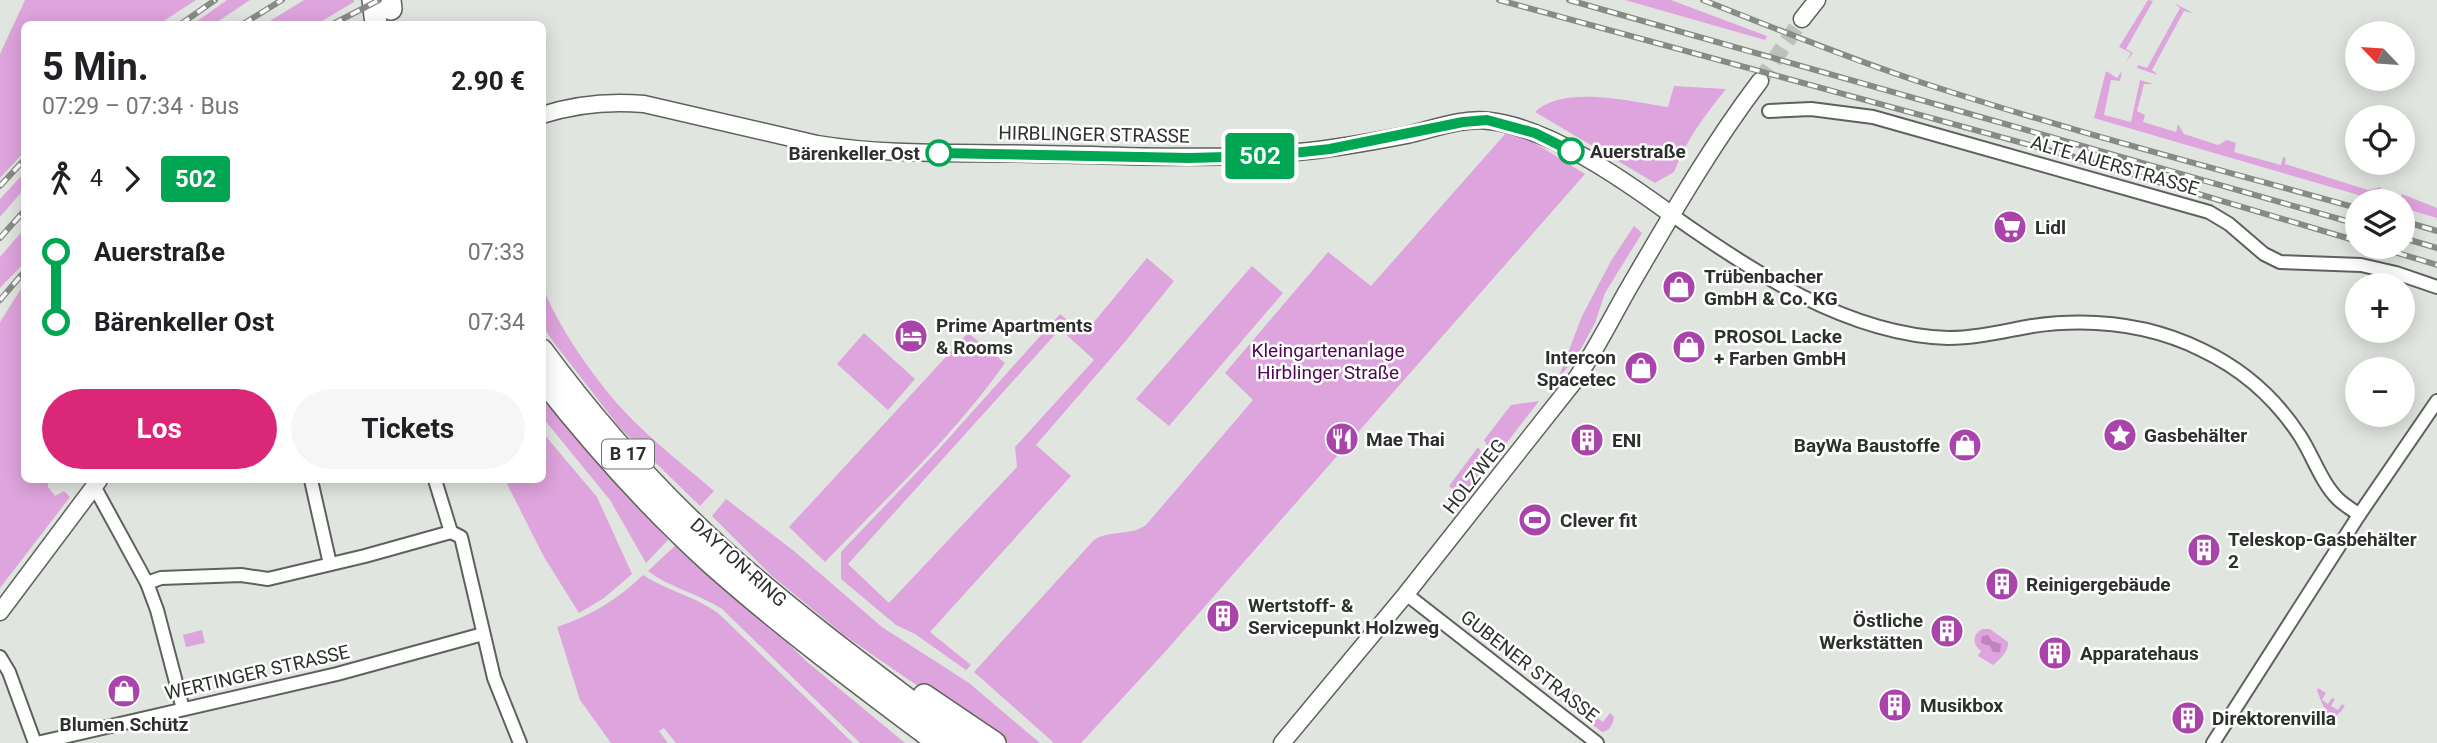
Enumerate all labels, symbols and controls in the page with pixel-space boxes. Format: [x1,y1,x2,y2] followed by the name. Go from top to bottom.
[2345,21,2415,91] north arrow
[2345,21,2415,427] map controls
[42,45,149,89] text: 5 Min.
[451,66,525,96] text: 2.90 €
[42,93,239,120] text: 07:29 – 07:34 · Bus
[2345,105,2415,175] button: locate
[998,121,1190,148] street label: HIRBLINGER STRASSE
[2028,130,2202,201] street label: ALTE AUERSTRASSE
[1220,133,1300,179] line badge: 502
[1558,138,1584,164] marker: Auerstraße
[926,140,952,166] marker: Bärenkeller Ost
[1590,140,1686,163] place label: Auerstraße
[789,142,921,165] place label: Bärenkeller Ost
[1239,142,1281,170] text: 502
[42,160,80,198] icon: walk
[113,160,151,198] icon: forward
[90,165,103,192] text: 4
[175,165,216,193] text: 502
[2345,189,2415,259] button: layers
[1991,208,2029,246] supermarket icon: Lidl
[2035,216,2066,239] place label: Lidl
[94,237,225,267] text: Auerstraße
[468,239,525,266] text: 07:33
[1704,265,1838,310] place label: Trübenbacher GmbH & Co. KG
[1660,268,1698,306] shop icon: Trübenbacher GmbH & Co. KG
[2345,273,2415,343] button: +
[94,307,274,337] text: Bärenkeller Ost
[468,309,525,336] text: 07:34
[936,314,1093,359] place label: Prime Apartments & Rooms
[892,317,930,355] hotel icon: Prime Apartments & Rooms
[1714,325,1846,370] place label: PROSOL Lacke + Farben GmbH
[1670,328,1708,366] shop icon: PROSOL Lacke + Farben GmbH
[1252,339,1404,384] park label: Kleingartenanlage Hirblinger Straße
[1537,346,1616,391] place label: Intercon Spacetec
[1622,349,1660,387] shop icon: Intercon Spacetec
[2345,357,2415,427] button: −
[42,389,277,469] button: Los
[291,389,525,469] button: Tickets
[2101,416,2139,454] place icon: Gasbehälter
[1323,420,1361,458] restaurant icon: Mae Thai
[1568,421,1606,459] building icon: ENI
[2144,424,2247,447] place label: Gasbehälter
[1946,426,1984,464] shop icon: BayWa Baustoffe
[1366,428,1445,451] place label: Mae Thai
[1612,429,1642,452] place label: ENI
[1438,434,1511,518] street label: HOLZWEG
[1794,434,1940,457] place label: BayWa Baustoffe
[602,440,654,468] road number: B 17
[1516,501,1554,539] sports icon: Clever fit
[1560,509,1638,532] place label: Clever fit
[686,513,792,612] street label: DAYTON-RING
[2228,528,2417,573] place label: Teleskop-Gasbehälter 2
[2185,531,2223,569] building icon: Teleskop-Gasbehälter 2
[1983,565,2021,603] building icon: Reinigergebäude
[2026,573,2171,596] place label: Reinigergebäude
[1248,594,1439,639] place label: Wertstoff- & Servicepunkt Holzweg
[1204,597,1242,635] building icon: Wertstoff- & Servicepunkt Holzweg
[1456,605,1603,728] street label: GUBENER STRASSE
[1819,609,1923,654] place label: Östliche Werkstätten
[1928,612,1966,650] building icon: Östliche Werkstätten
[2036,634,2074,672] building icon: Apparatehaus
[162,640,352,705] street label: WERTINGER STRASSE
[2080,642,2199,665] place label: Apparatehaus
[105,672,143,710] shop icon: Blumen Schütz
[1876,686,1914,724] building icon: Musikbox
[1920,694,2003,717] place label: Musikbox
[2169,699,2207,737] building icon: Direktorenvilla
[2212,707,2336,730] place label: Direktorenvilla
[60,713,189,736] place label: Blumen Schütz

